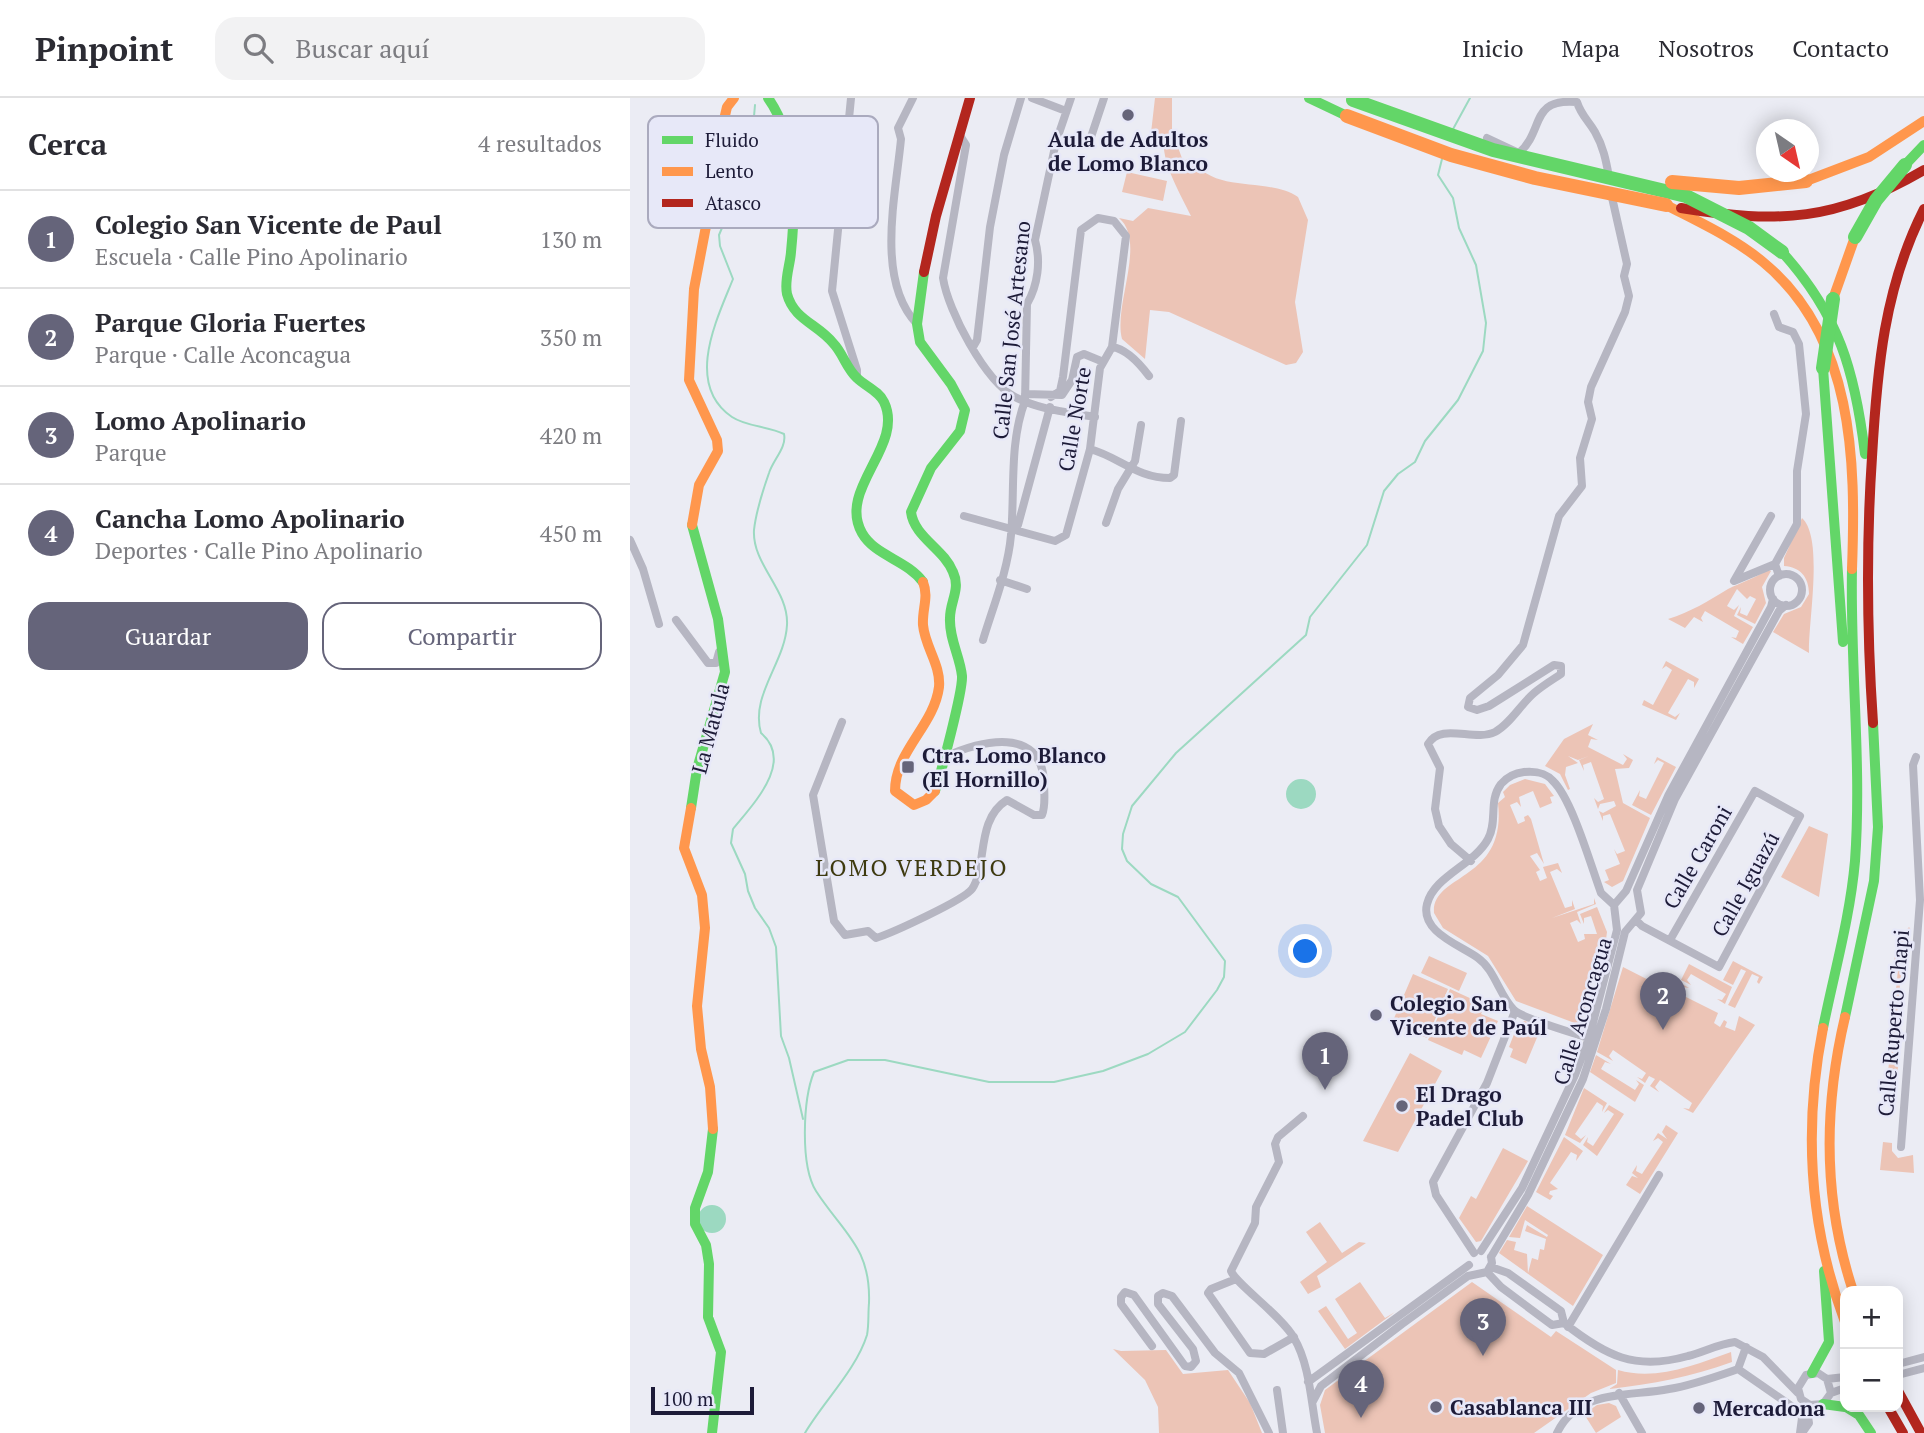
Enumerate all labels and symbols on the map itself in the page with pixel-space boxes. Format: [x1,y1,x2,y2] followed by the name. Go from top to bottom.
[1120,107,1136,123] marker: Aula de Adultos de Lomo Blanco
[648,116,878,228] legend
[1756,119,1819,182] north arrow
[1048,125,1208,177] place label: Aula de Adultos de Lomo Blanco
[705,127,759,152] text: Fluido
[705,158,754,183] text: Lento
[705,190,761,215] text: Atasco
[986,219,1036,441] street label: Calle San José Artesano
[1051,364,1097,474] street label: Calle Norte
[684,679,736,776] street label: La Matula
[922,741,1106,793] place label: Ctra. Lomo Blanco (El Hornillo)
[900,759,916,775] marker: Ctra. Lomo Blanco (El Hornillo)
[1656,800,1738,914] street label: Calle Caroni
[1705,827,1785,941] street label: Calle Iguazú
[815,852,1009,883] district label: LOMO VERDEJO
[1871,928,1915,1118] street label: Calle Ruperto Chapi
[1546,933,1618,1088] street label: Calle Aconcagua
[1288,934,1322,968] your location
[1640,972,1686,1030] pin: 2
[1390,989,1547,1041] place label: Colegio San Vicente de Paúl
[1368,1007,1384,1023] marker: Colegio San Vicente de Paúl
[1302,1032,1348,1090] pin: 1
[1416,1080,1524,1132] place label: El Drago Padel Club
[1394,1098,1410,1114] marker: El Drago Padel Club
[1460,1298,1506,1356] pin: 3
[1338,1360,1384,1418] pin: 4
[651,1384,754,1416] scale bar
[1450,1393,1592,1421] place label: Casablanca III
[1713,1394,1825,1422] place label: Mercadona
[1428,1399,1444,1415] marker: Casablanca III
[1691,1400,1707,1416] marker: Mercadona

